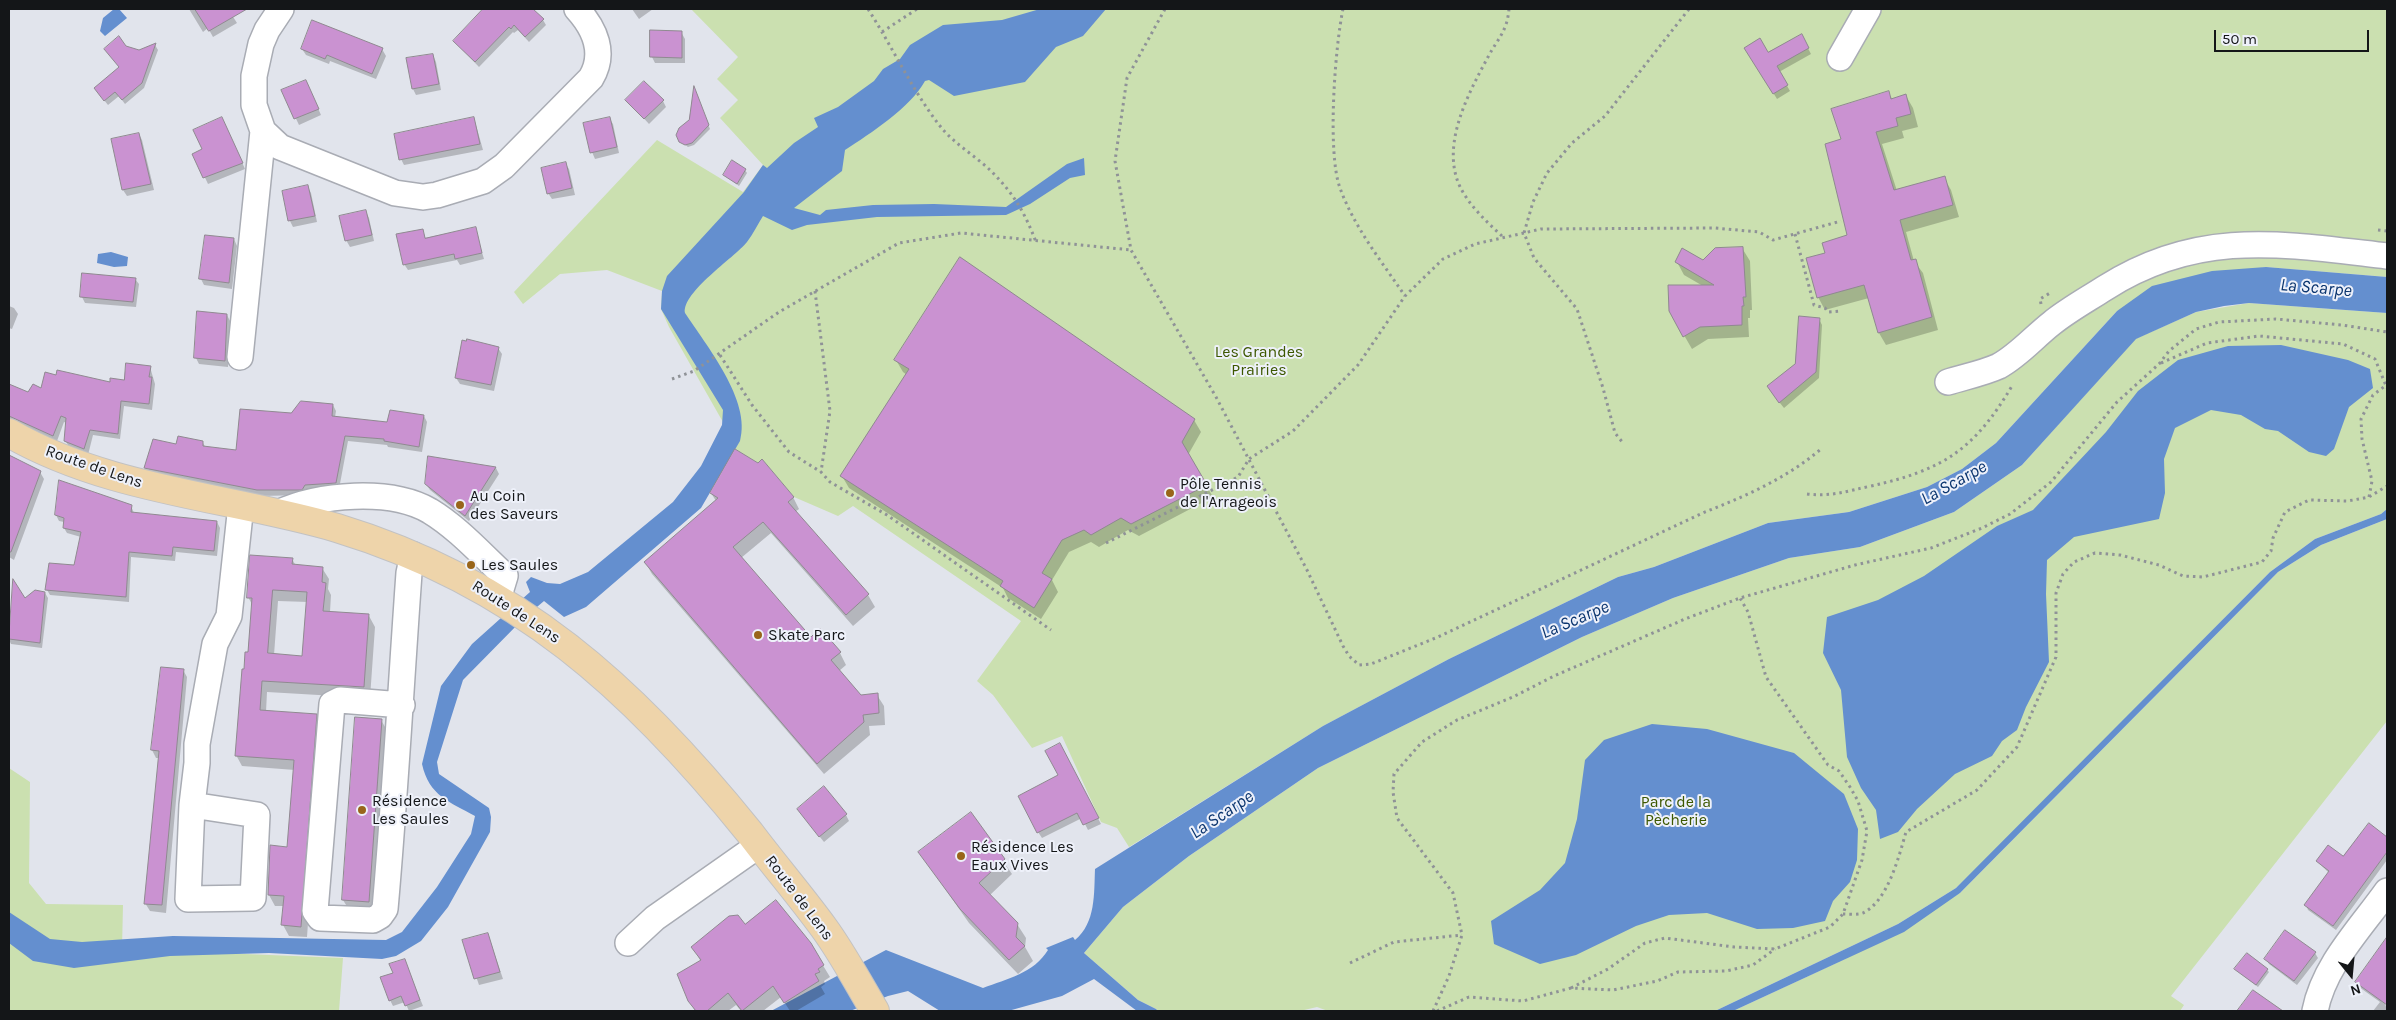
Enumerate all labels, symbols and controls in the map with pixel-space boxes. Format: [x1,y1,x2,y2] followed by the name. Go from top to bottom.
[2216,20,2371,52] scale bar
[2222,30,2257,48] text: 50 m
[2279,274,2353,302] water label: La Scarpe
[1215,342,1303,380] park label: Les Grandes Prairies
[43,441,145,493] street label: Route de Lens
[1917,456,1991,510] water label: La Scarpe
[1180,474,1277,512] place label: Pôle Tennis de l'Arrageois
[470,486,559,524] place label: Au Coin des Saveurs
[1164,487,1176,499] marker: Pôle Tennis de l'Arrageois
[454,499,466,511] marker: Au Coin des Saveurs
[481,555,558,575] place label: Les Saules
[465,559,477,571] marker: Les Saules
[468,576,564,648] street label: Route de Lens
[1538,596,1612,644] water label: La Scarpe
[768,625,845,645] place label: Skate Parc
[752,629,764,641] marker: Skate Parc
[1186,786,1258,844] water label: La Scarpe
[372,791,449,829] place label: Résidence Les Saules
[1641,792,1711,830] park label: Parc de la Pècherie
[356,804,368,816] marker: Résidence Les Saules
[971,837,1074,875] place label: Résidence Les Eaux Vives
[955,850,967,862] marker: Résidence Les Eaux Vives
[761,852,837,944] street label: Route de Lens
[2326,950,2376,1000] north arrow
[2348,980,2363,999] text: N

